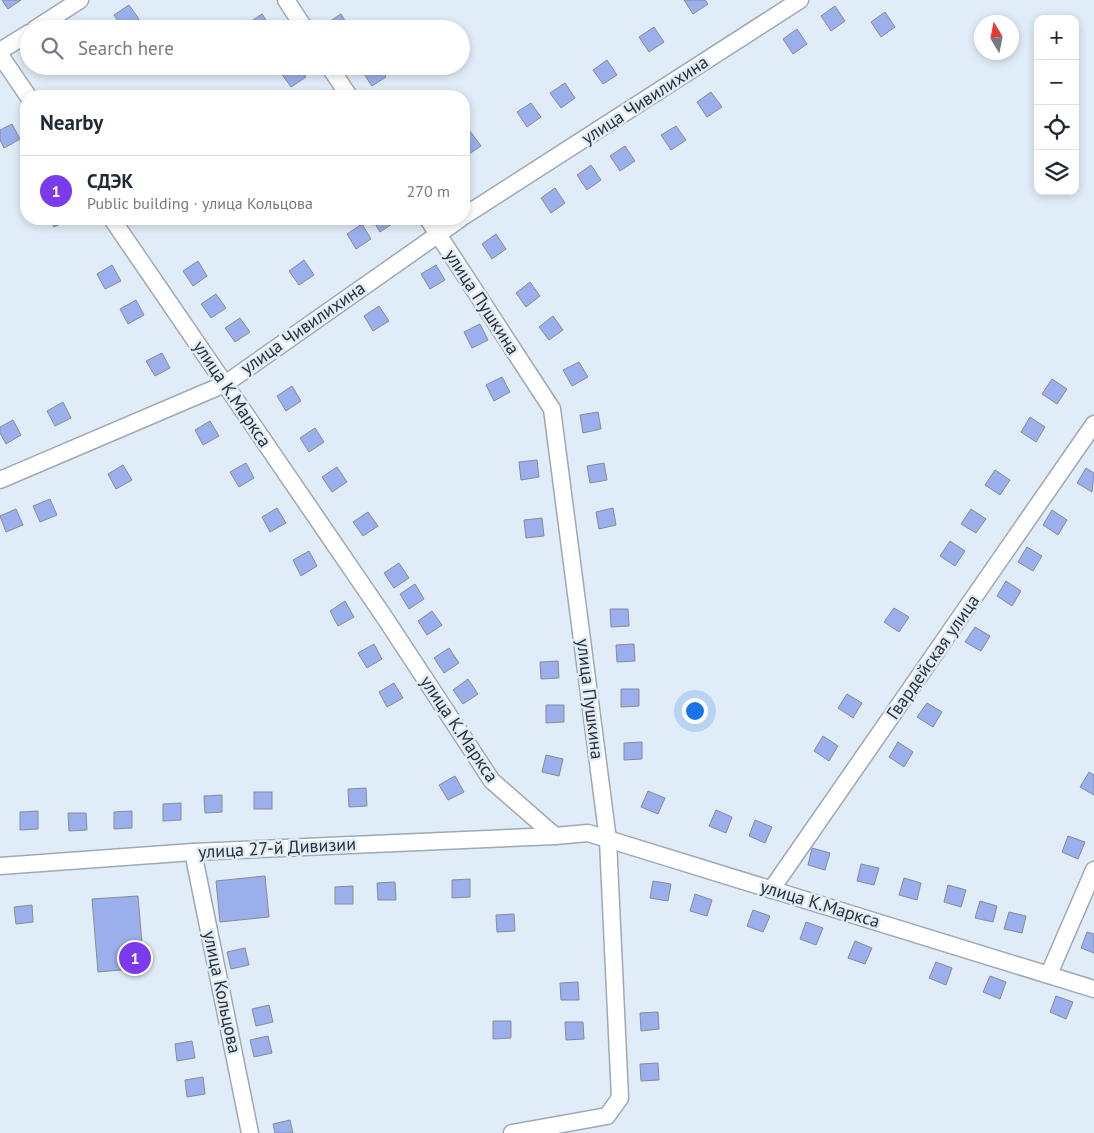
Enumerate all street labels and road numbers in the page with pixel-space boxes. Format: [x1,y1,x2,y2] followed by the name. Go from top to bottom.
[577,50,713,149] street label: улица Чивилихина
[440,245,525,359] street label: улица Пушкина
[236,276,369,379] street label: улица Чивилихина
[188,336,277,451] street label: улица К.Маркса
[881,590,984,724] street label: Гвардейская улица
[572,637,609,760] street label: улица Пушкина
[415,671,504,786] street label: улица К.Маркса
[197,832,356,863] street label: улица 27-й Дивизии
[758,874,883,933] street label: улица К.Маркса
[198,928,247,1055] street label: улица Кольцова

